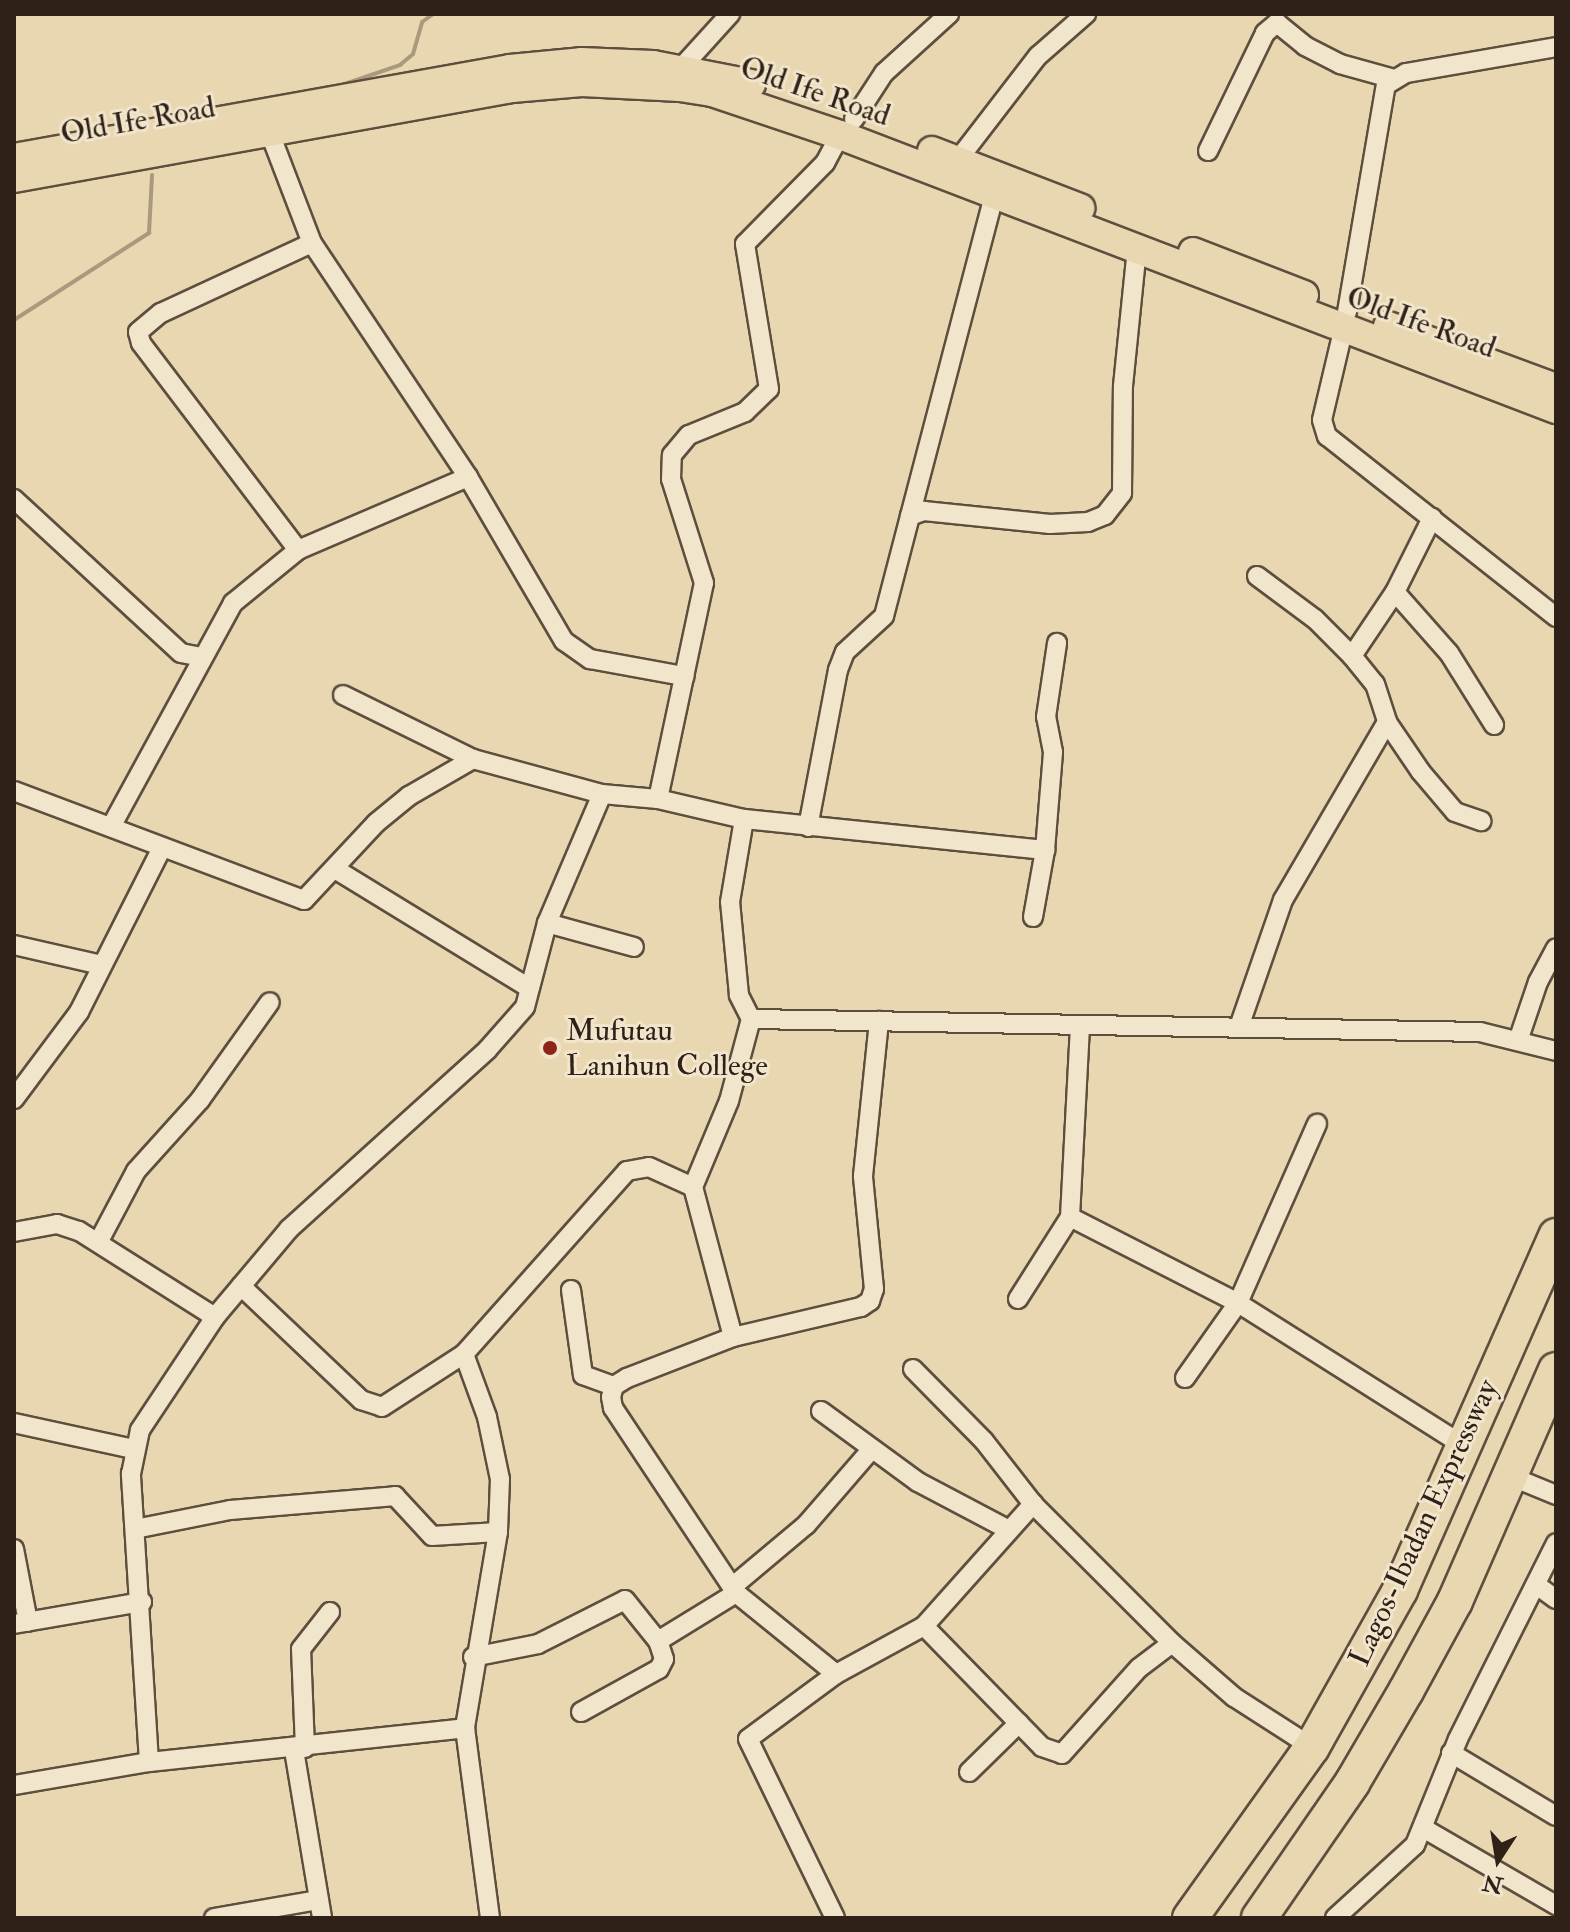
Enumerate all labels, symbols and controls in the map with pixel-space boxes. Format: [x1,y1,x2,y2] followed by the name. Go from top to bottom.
[735,50,895,134] street label: Old Ife Road
[58,90,218,152] street label: Old Ife Road
[1341,279,1501,367] street label: Old Ife Road
[566,1013,768,1084] place label: Mufutau Lanihun College
[541,1039,559,1057] marker: Mufutau Lanihun College
[1342,1374,1506,1672] street label: Lagos-Ibadan Expressway
[1458,1820,1538,1900] north arrow
[1480,1868,1506,1899] text: N

